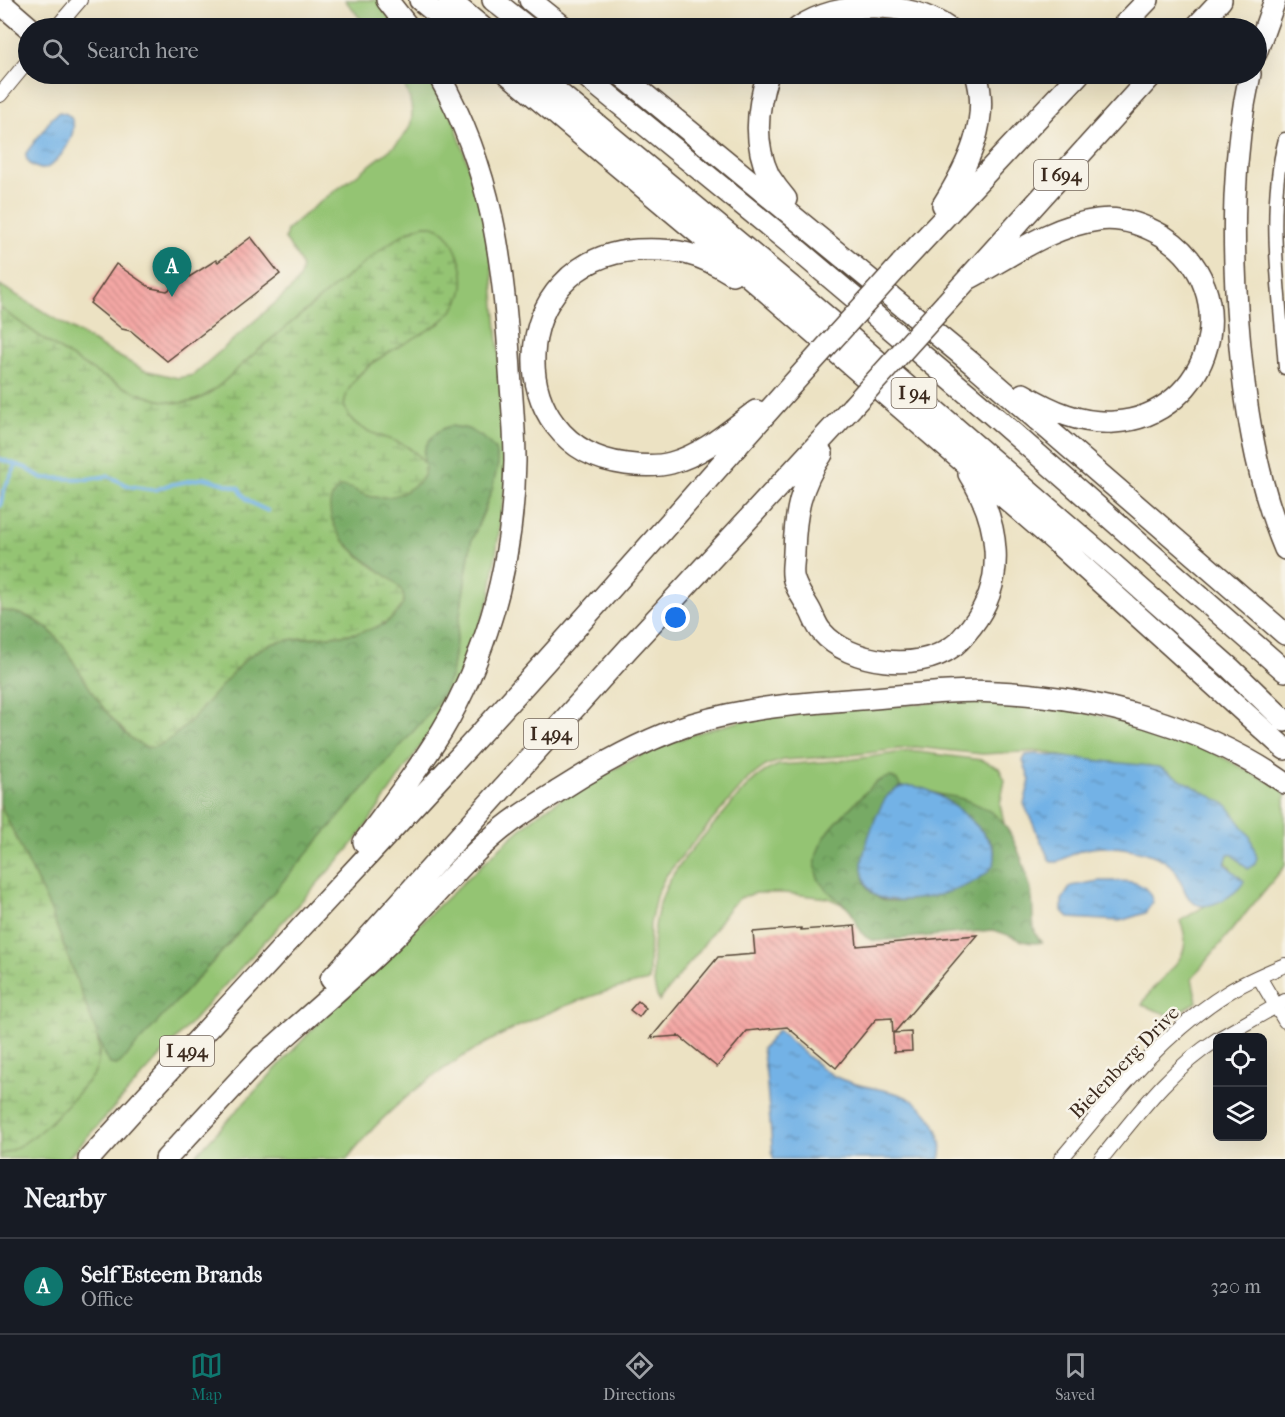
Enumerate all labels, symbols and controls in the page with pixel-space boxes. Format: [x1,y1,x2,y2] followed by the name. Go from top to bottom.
[18,18,1267,84] search box
[39,35,72,68] icon: search
[87,38,199,64] text: Search here
[1034,160,1088,190] road number: I 694
[152,248,192,297] pin: A
[892,378,936,408] road number: I 94
[661,603,690,632] your location
[524,719,578,749] road number: I 494
[1065,1001,1184,1124] street label: Bielenberg Drive
[1213,1033,1267,1141] map controls
[1213,1033,1267,1087] button: locate
[160,1036,214,1066] road number: I 494
[1213,1087,1267,1141] button: layers
[24,1183,106,1214] text: Nearby
[81,1262,262,1288] text: Self Esteem Brands
[37,1275,50,1298] text: A
[1211,1275,1261,1298] text: 320 m
[81,1288,133,1311] text: Office
[190,1349,223,1404] tab: Map
[603,1349,675,1404] tab: Directions
[1055,1349,1095,1404] tab: Saved

